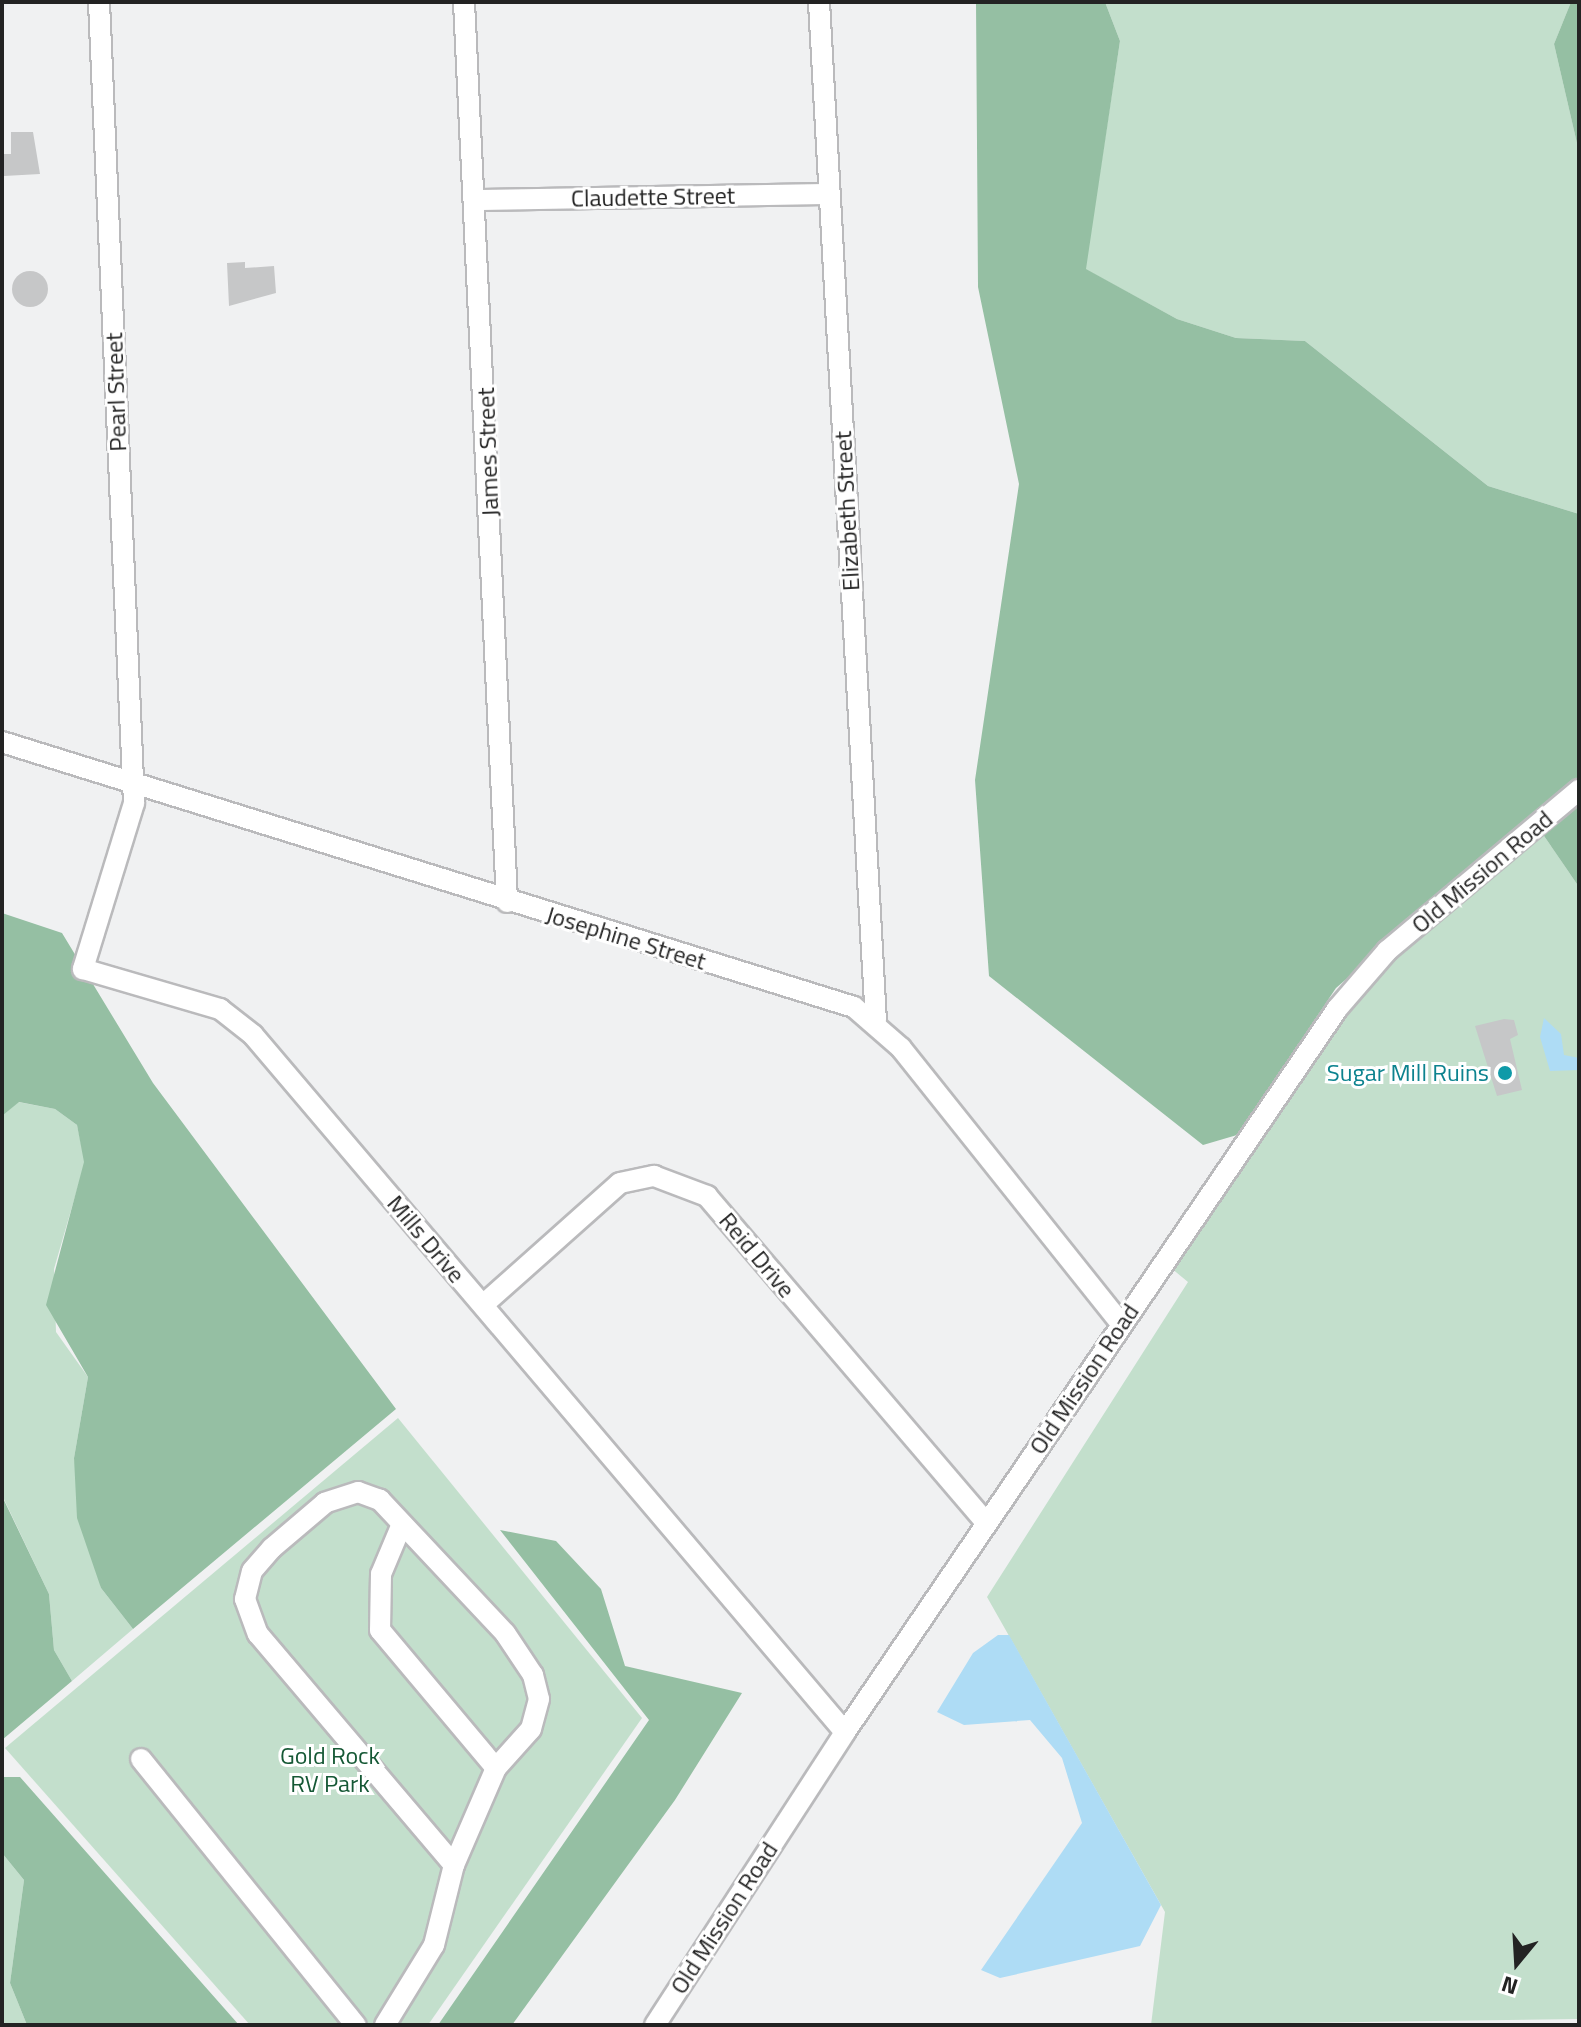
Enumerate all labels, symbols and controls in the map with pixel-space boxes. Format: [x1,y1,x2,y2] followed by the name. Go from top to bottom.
[571,181,735,213] street label: Claudette Street
[100,332,132,452] street label: Pearl Street
[471,387,505,517] street label: James Street
[828,430,866,592] street label: Elizabeth Street
[1406,805,1558,939] street label: Old Mission Road
[543,900,709,976] street label: Josephine Street
[1327,1059,1489,1087] place label: Sugar Mill Ruins
[1496,1064,1514,1082] marker: Sugar Mill Ruins
[381,1189,471,1289] street label: Mills Drive
[713,1207,801,1303] street label: Reid Drive
[1023,1298,1145,1460] street label: Old Mission Road
[280,1742,380,1798] park label: Gold Rock RV Park
[664,1837,784,1999] street label: Old Mission Road
[1477,1923,1557,2003] north arrow
[1497,1967,1522,2004] text: N

